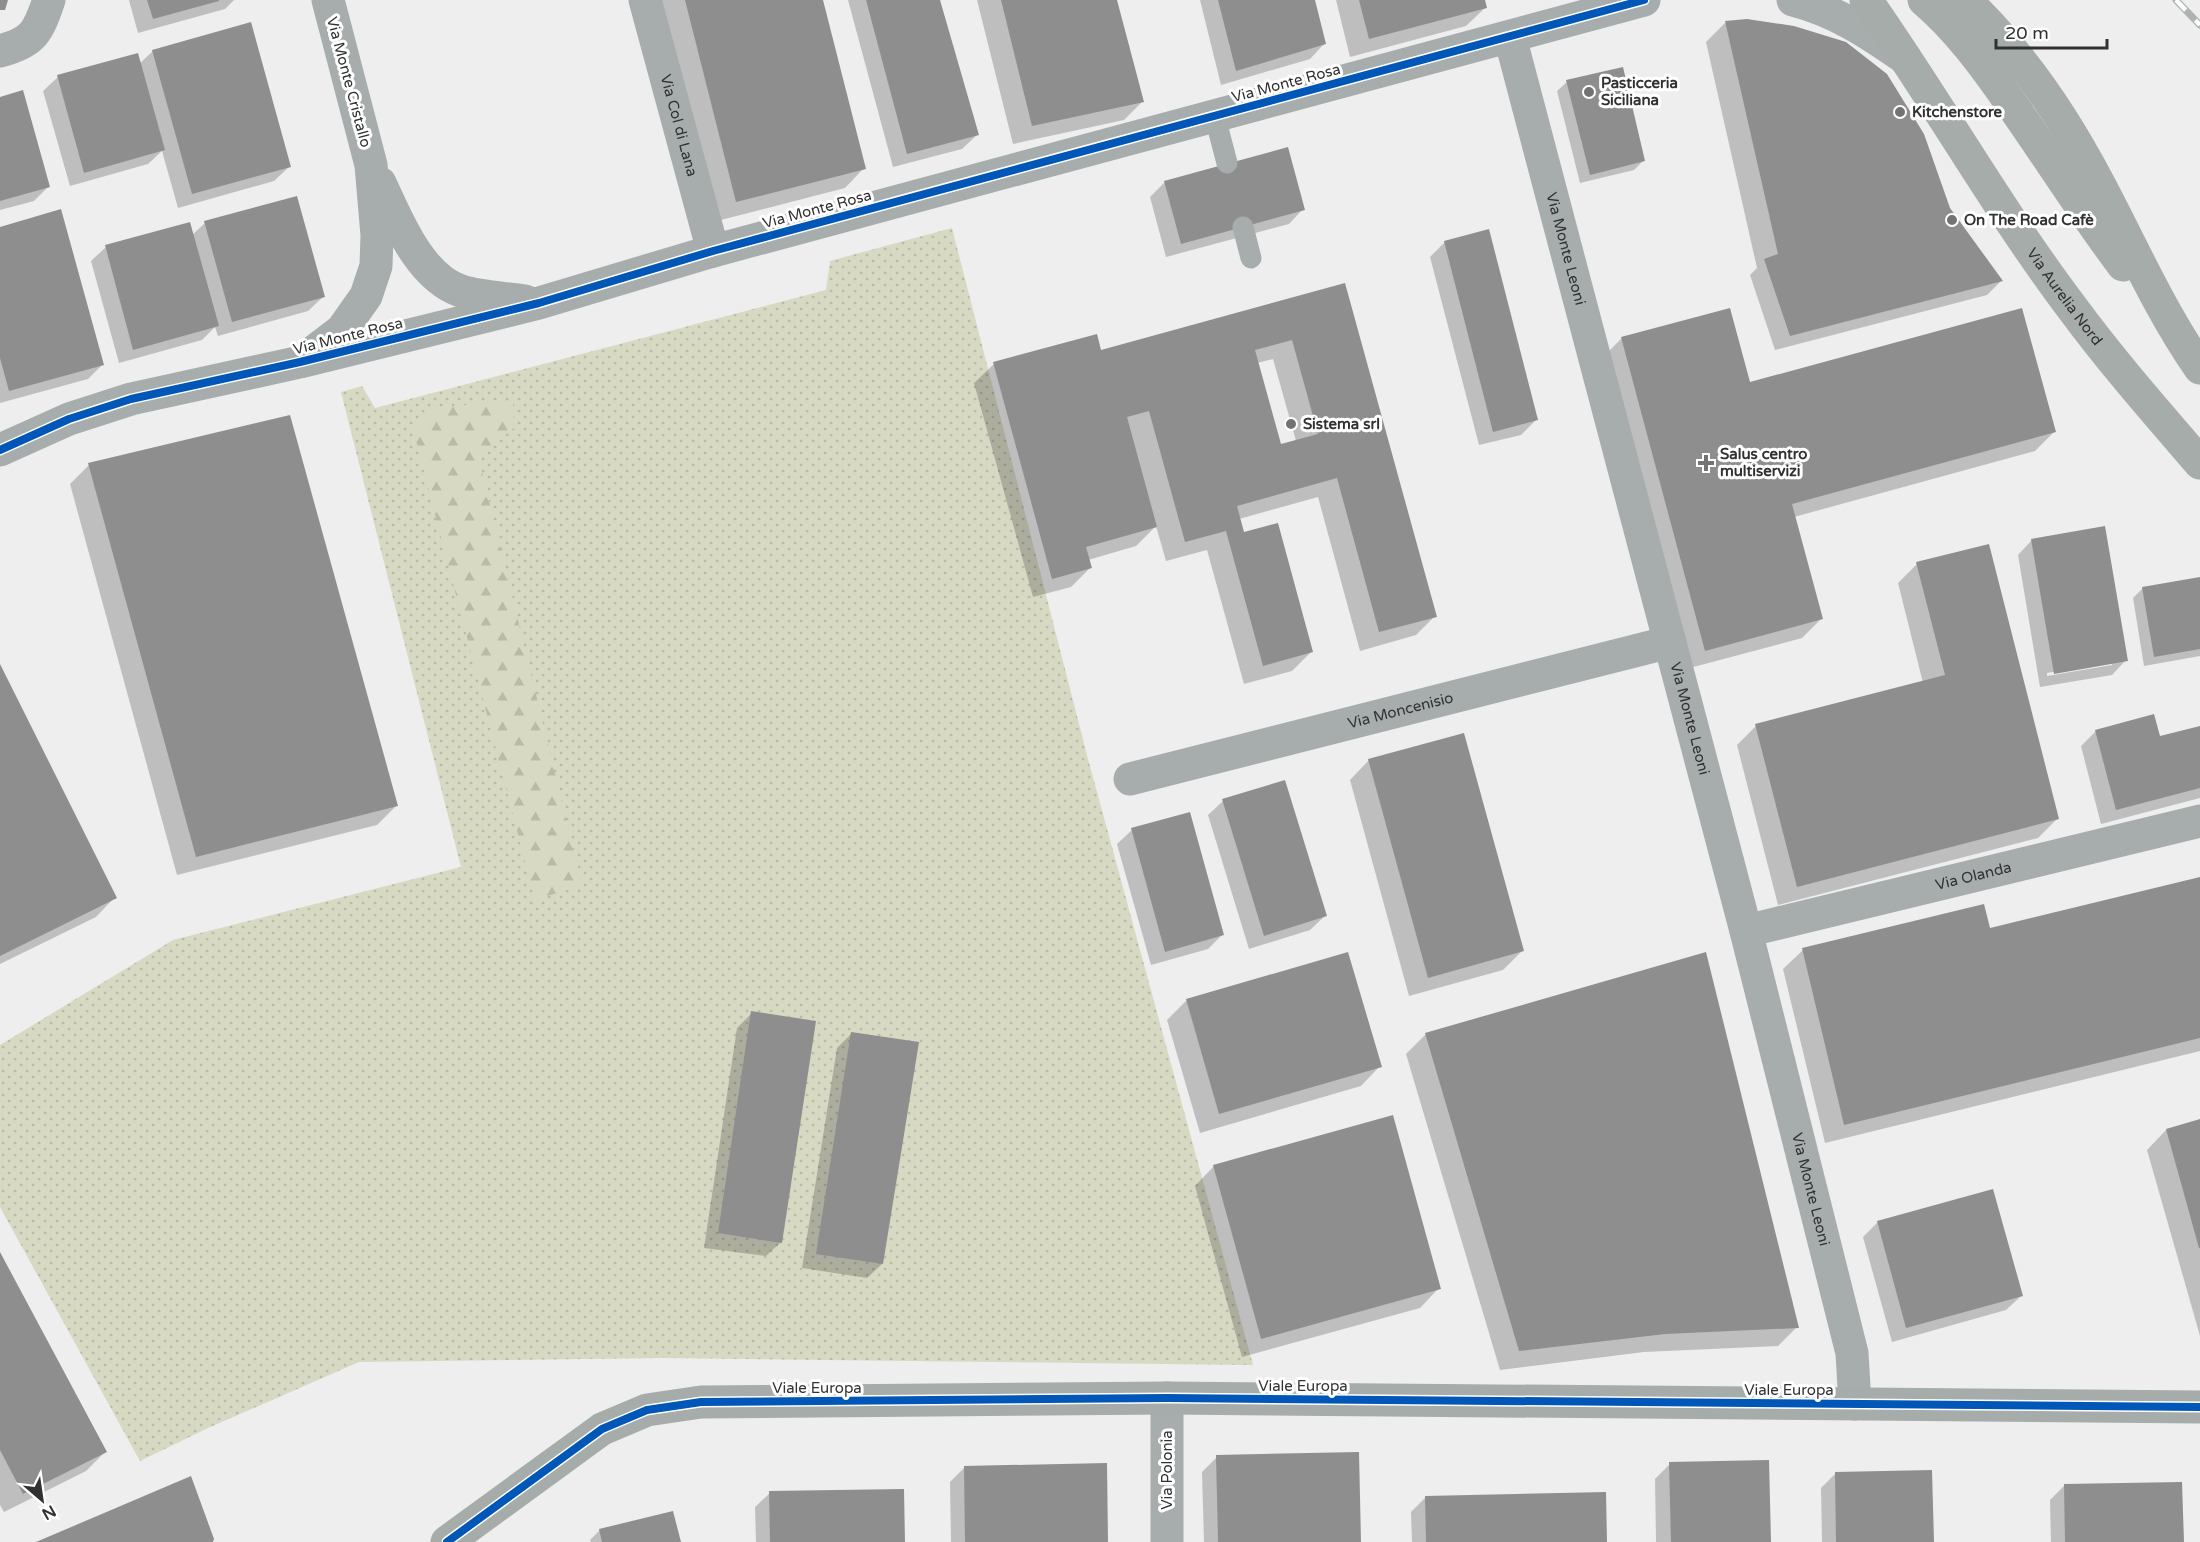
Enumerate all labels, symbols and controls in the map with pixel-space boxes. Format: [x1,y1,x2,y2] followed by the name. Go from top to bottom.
[1996,12,2107,50] scale bar
[323,15,375,149] street label: Via Monte Cristallo
[2005,22,2049,44] text: 20 m
[1230,60,1342,106] street label: Via Monte Rosa
[657,72,701,179] street label: Via Col di Lana
[1601,74,1678,109] place label: Pasticceria Siciliana
[1582,85,1596,99] marker: Pasticceria Siciliana
[1912,103,2003,121] place label: Kitchenstore
[1893,105,1907,119] marker: Kitchenstore
[761,186,873,232] street label: Via Monte Rosa
[1542,190,1589,307] street label: Via Monte Leoni
[1964,211,2094,229] place label: On The Road Cafè
[1945,213,1959,227] marker: On The Road Cafè
[2023,245,2106,349] street label: Via Aurelia Nord
[291,314,405,358] street label: Via Monte Rosa
[1303,415,1380,433] place label: Sistema srl
[1284,417,1298,431] marker: Sistema srl
[1720,445,1807,480] place label: Salus centro multiservizi
[1697,454,1715,472] marker: Salus centro multiservizi
[1666,660,1713,777] street label: Via Monte Leoni
[1346,688,1455,732] street label: Via Moncenisio
[1934,858,2013,894] street label: Via Olanda
[1788,1131,1834,1248] street label: Via Monte Leoni
[1258,1377,1348,1395] street label: Viale Europa
[772,1379,862,1397] street label: Viale Europa
[1744,1381,1834,1399] street label: Viale Europa
[1158,1430,1176,1510] street label: Via Polonia
[12,1470,72,1530] north arrow
[38,1500,59,1524] text: N

